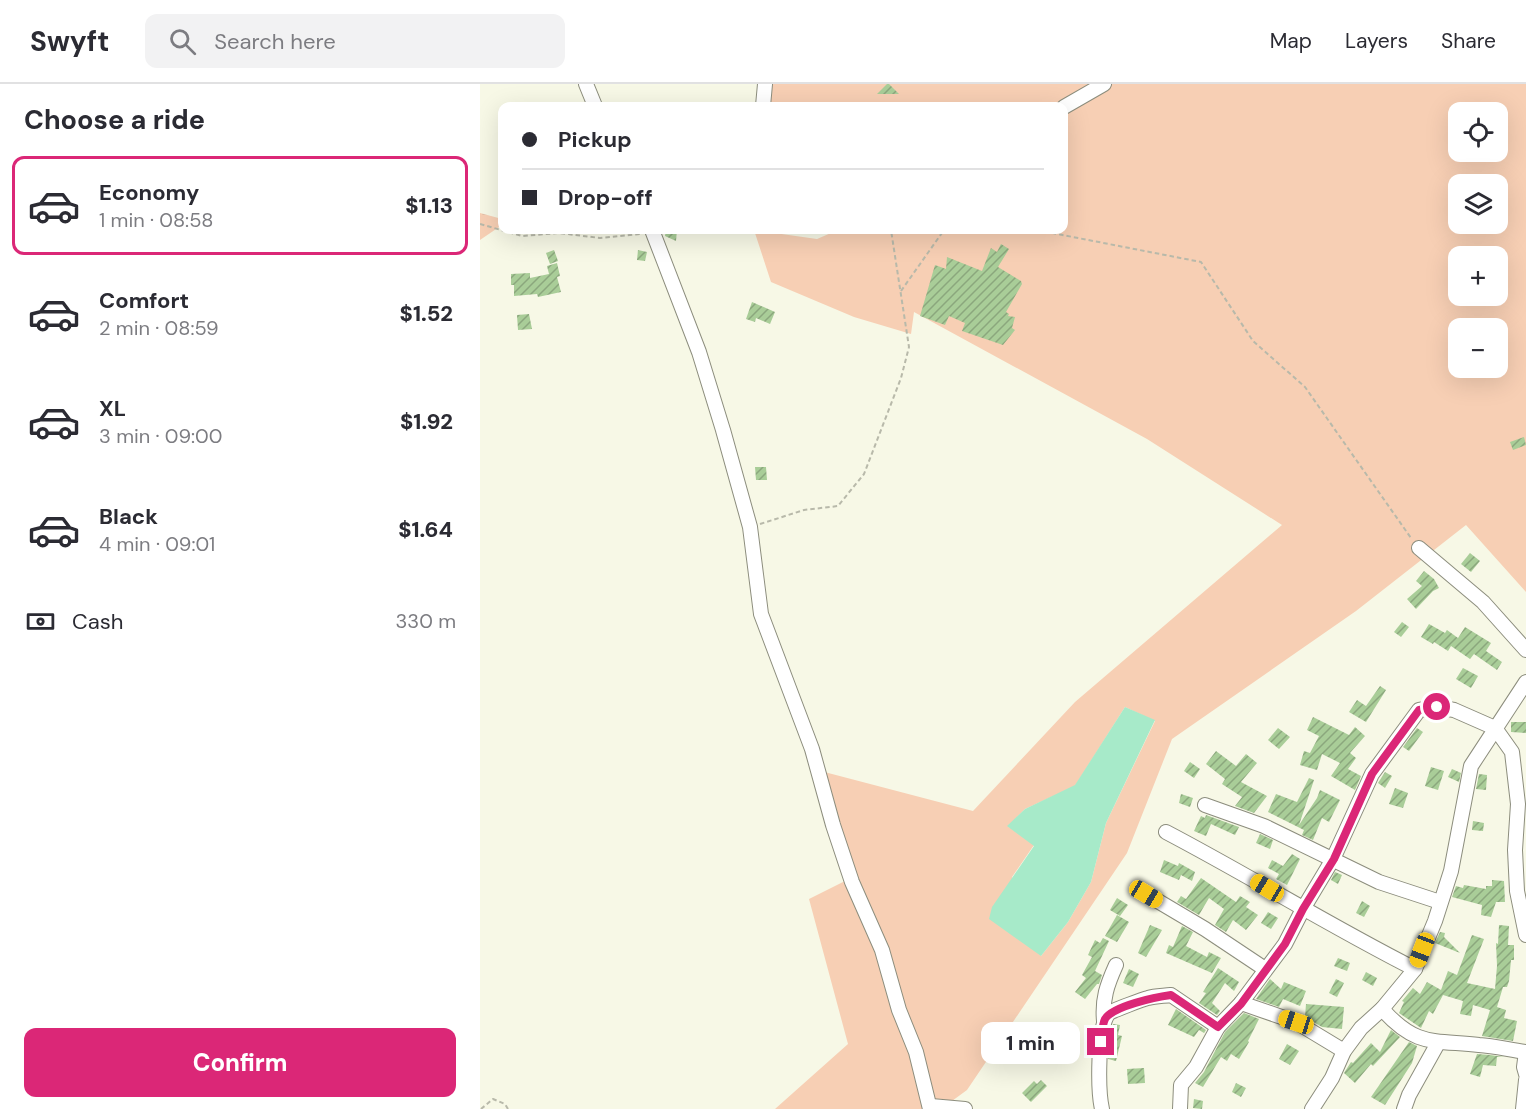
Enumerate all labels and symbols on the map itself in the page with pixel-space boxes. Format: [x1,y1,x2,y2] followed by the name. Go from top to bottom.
[1423,693,1450,720] route start
[1247,871,1287,905] car
[1126,877,1166,911] car
[1407,930,1437,970] car
[1276,1008,1316,1036] car
[981,1021,1080,1063] callout: 1 min
[1087,1028,1114,1055] route end

